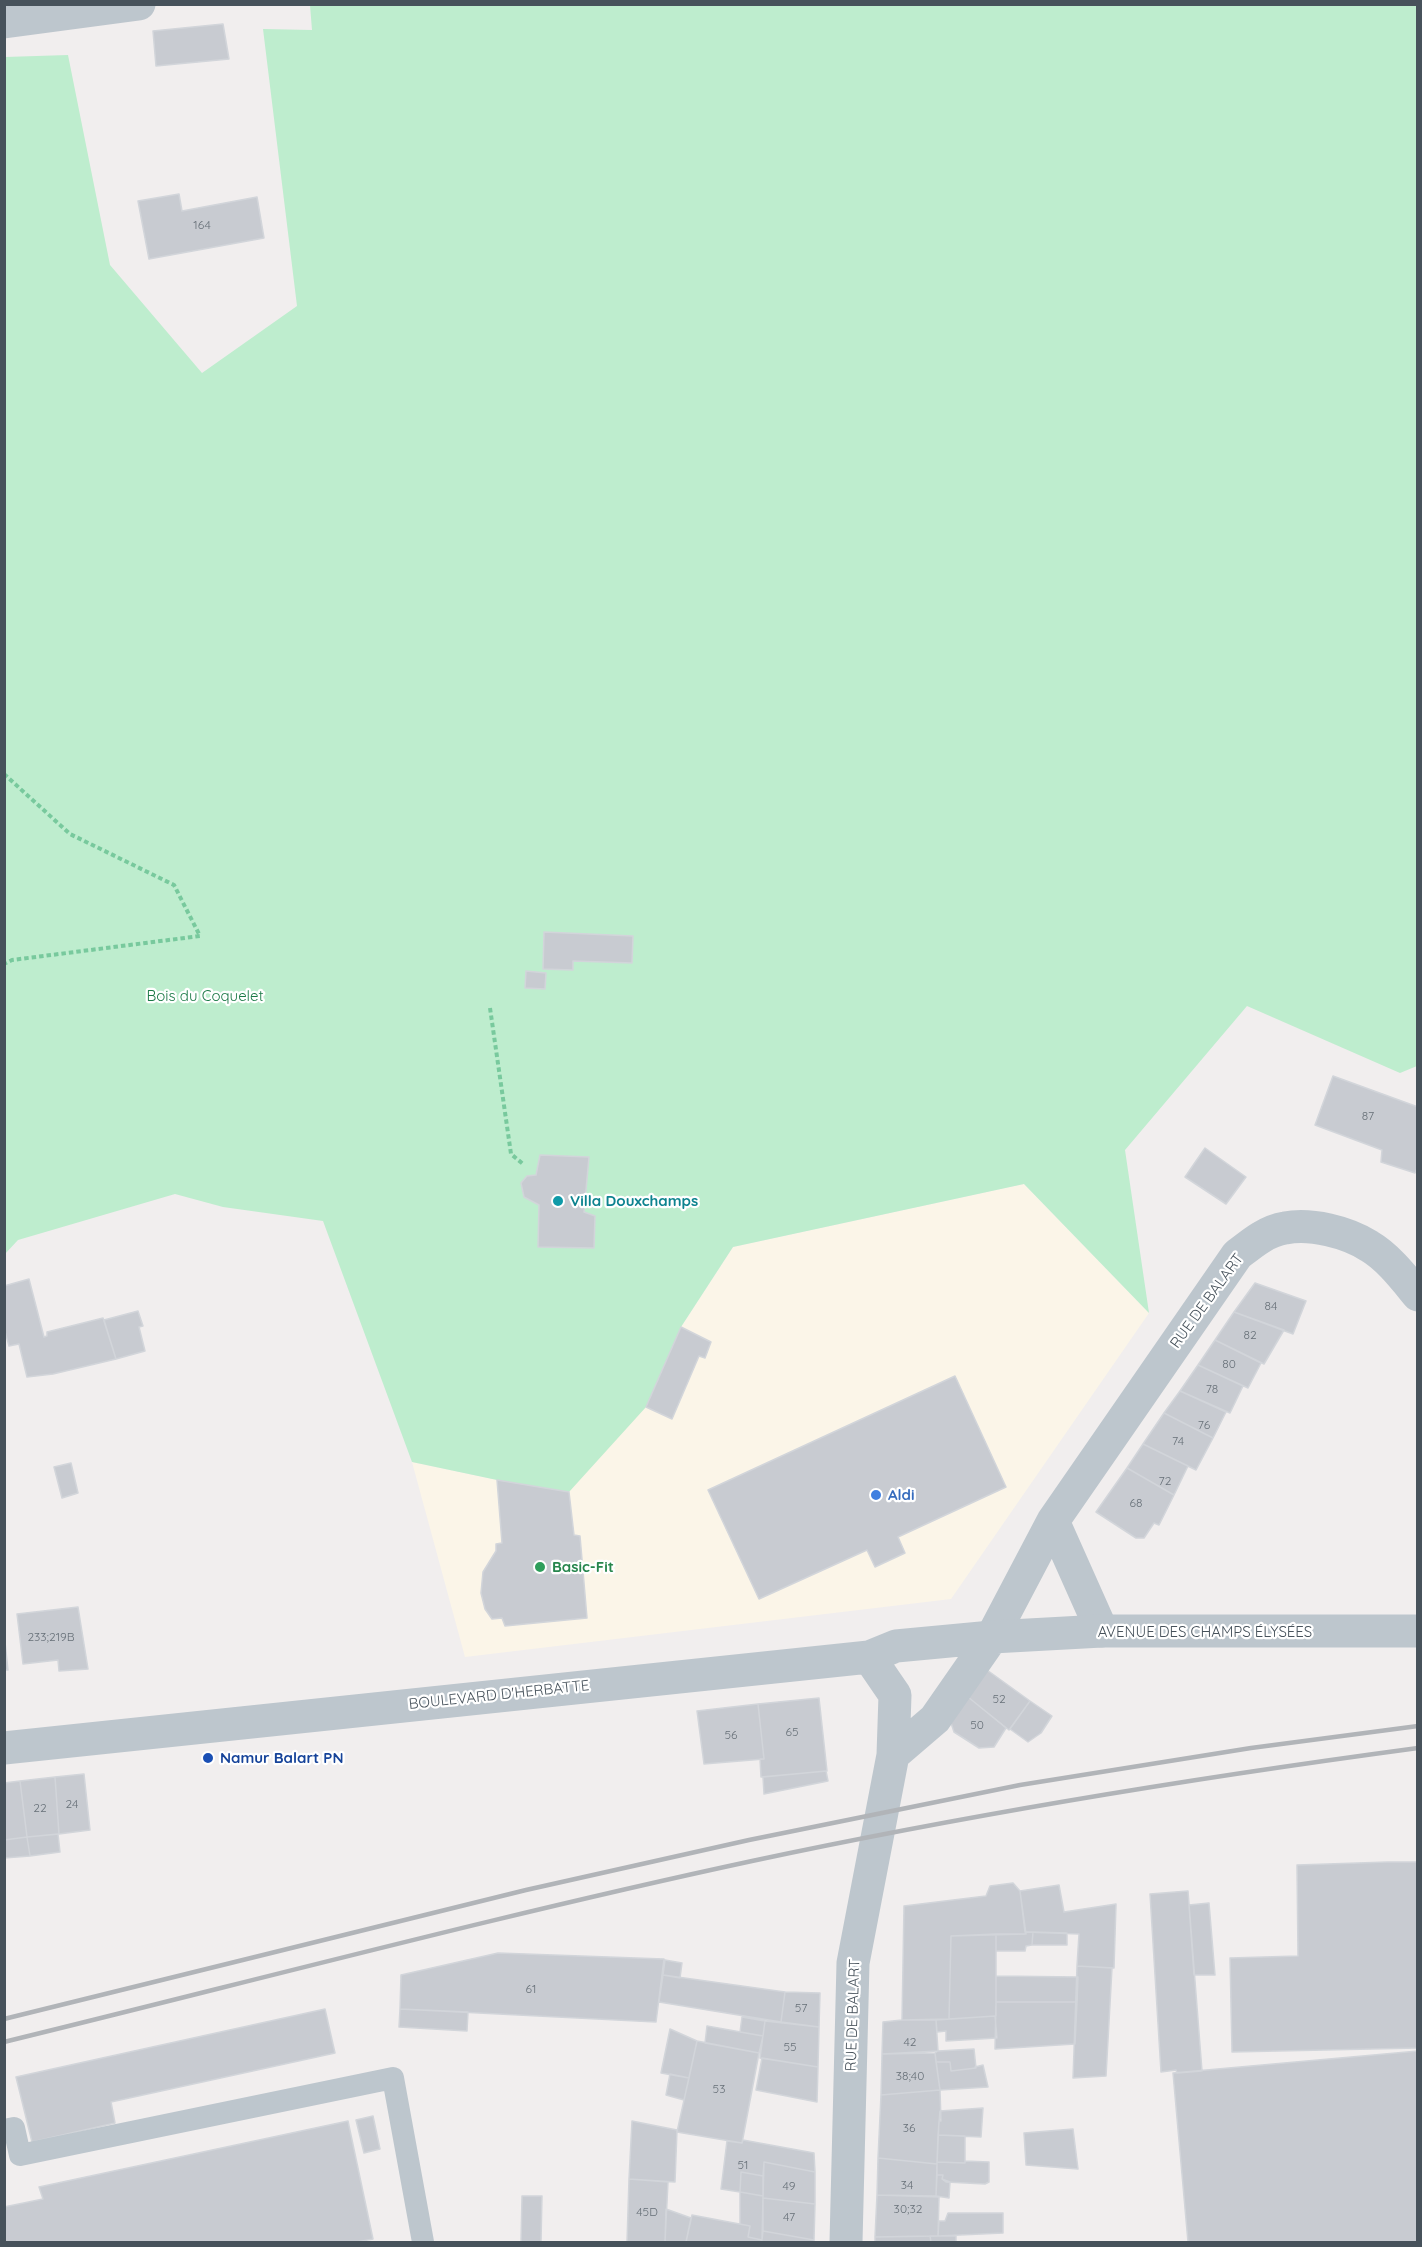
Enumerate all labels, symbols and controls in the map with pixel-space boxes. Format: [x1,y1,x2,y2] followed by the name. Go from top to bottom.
[193,218,211,232] house number: 164
[147,987,263,1005] park label: Bois du Coquelet
[1362,1109,1374,1123] house number: 87
[570,1192,698,1210] place label: Villa Douxchamps
[551,1194,565,1208] marker: Villa Douxchamps
[1167,1250,1247,1352] street label: RUE DE BALART
[1265,1299,1277,1313] house number: 84
[1243,1328,1257,1342] house number: 82
[1222,1357,1236,1371] house number: 80
[1206,1382,1218,1396] house number: 78
[1198,1418,1210,1432] house number: 76
[1172,1434,1184,1448] house number: 74
[1159,1474,1171,1488] house number: 72
[888,1486,914,1504] place label: Aldi
[869,1488,883,1502] marker: Aldi
[1130,1496,1142,1510] house number: 68
[552,1558,614,1576] place label: Basic-Fit
[533,1560,547,1574] marker: Basic-Fit
[1098,1623,1312,1641] street label: AVENUE DES CHAMPS ÉLYSÉES
[27,1630,75,1644] house number: 233;219B
[408,1677,590,1713] street label: BOULEVARD D'HERBATTE
[992,1692,1006,1706] house number: 52
[970,1718,984,1732] house number: 50
[786,1725,798,1739] house number: 65
[725,1728,737,1742] house number: 56
[220,1749,343,1767] place label: Namur Balart PN
[201,1751,215,1765] marker: Namur Balart PN
[66,1797,78,1811] house number: 24
[33,1801,47,1815] house number: 22
[842,1958,864,2072] street label: RUE DE BALART
[526,1982,536,1996] house number: 61
[795,2001,807,2015] house number: 57
[904,2035,916,2049] house number: 42
[783,2040,797,2054] house number: 55
[896,2069,924,2083] house number: 38;40
[713,2082,725,2096] house number: 53
[903,2121,915,2135] house number: 36
[738,2158,748,2172] house number: 51
[901,2178,913,2192] house number: 34
[783,2179,795,2193] house number: 49
[894,2202,922,2216] house number: 30;32
[636,2205,658,2219] house number: 45D
[783,2210,795,2224] house number: 47

